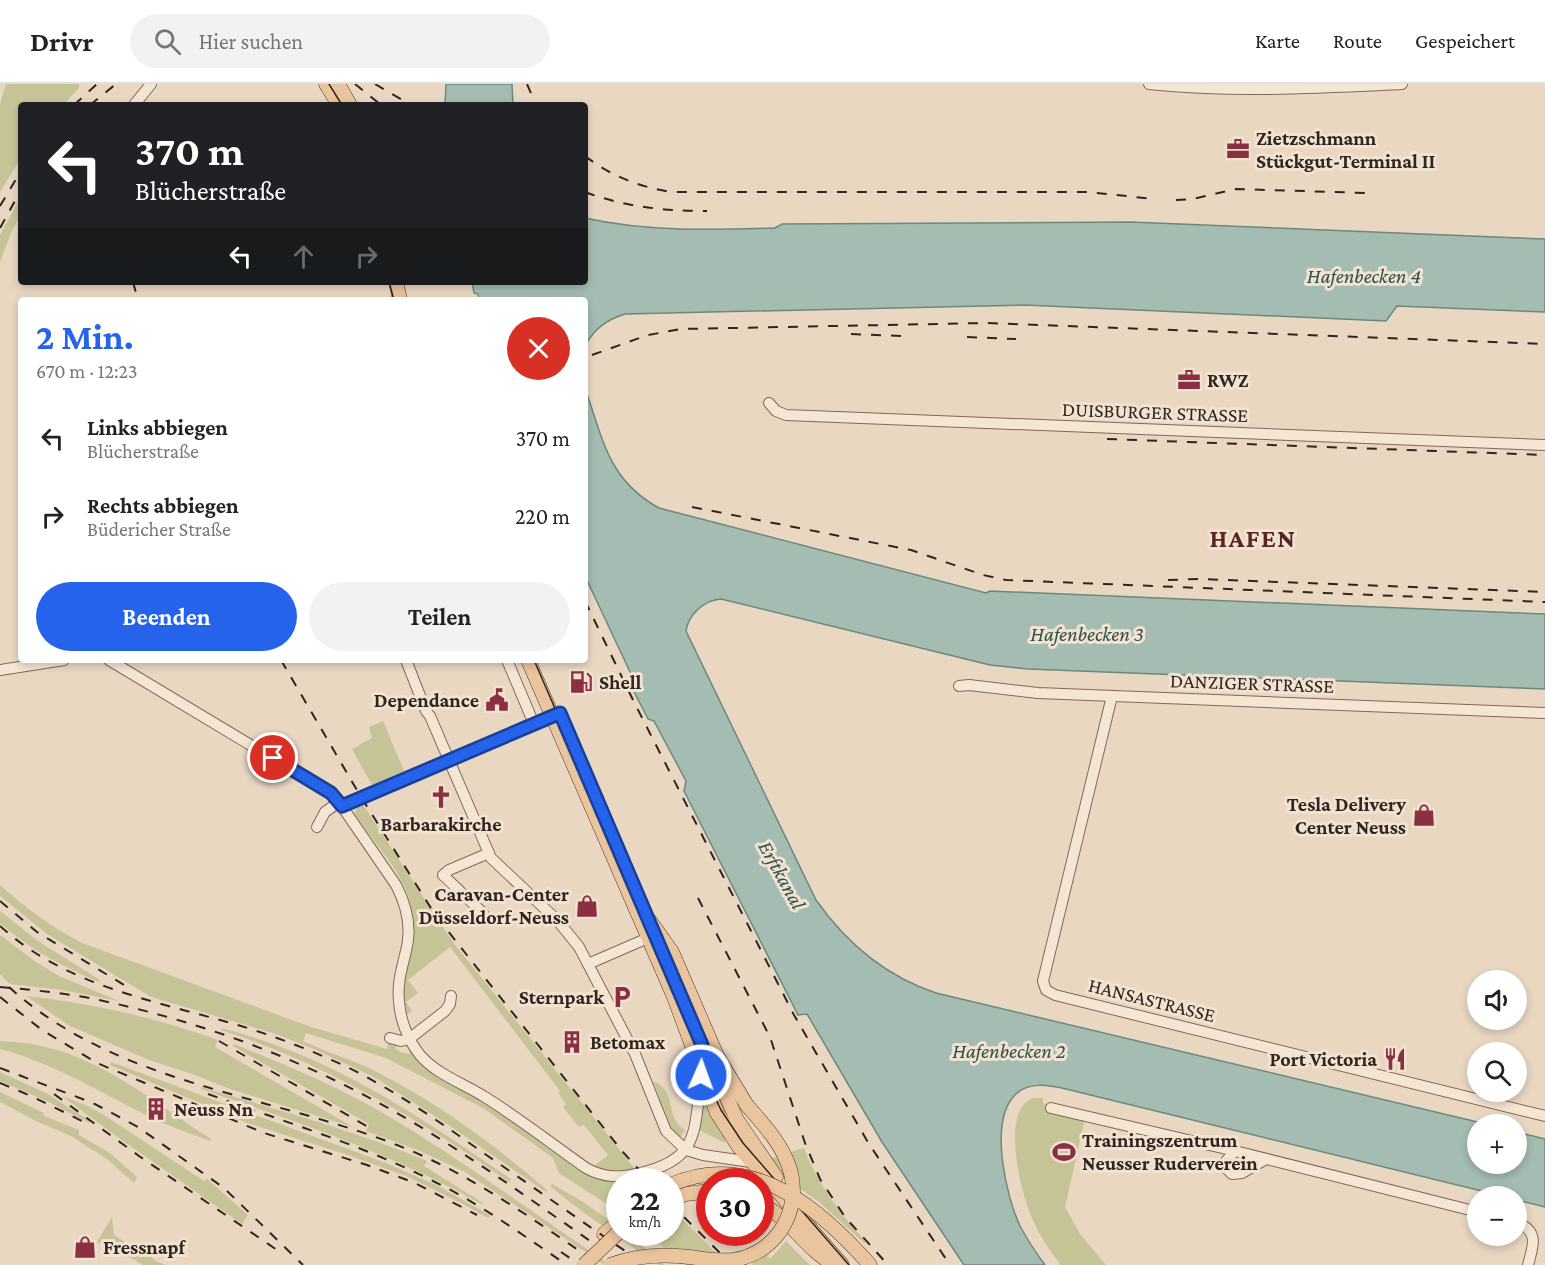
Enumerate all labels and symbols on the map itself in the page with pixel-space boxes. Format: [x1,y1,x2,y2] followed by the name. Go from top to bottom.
[1256,127,1435,172] place label: Zietzschmann Stückgut-Terminal II
[1225,136,1251,162] office icon: Zietzschmann Stückgut-Terminal II
[1307,264,1421,288] water label: Hafenbecken 4
[1176,367,1202,393] office icon: RWZ
[1207,369,1249,391] place label: RWZ
[1062,398,1249,426] street label: DUISBURGER STRASSE
[1210,524,1296,553] district label: HAFEN
[1030,622,1144,646] water label: Hafenbecken 3
[568,669,594,695] fuel station icon: Shell
[1170,669,1334,697] street label: DANZIGER STRASSE
[599,671,642,693] place label: Shell
[484,687,510,713] public building icon: Dependance
[374,689,479,711] place label: Dependance
[247,732,298,783] pin
[428,784,454,810] church icon: Barbarakirche
[1287,793,1406,838] place label: Tesla Delivery Center Neuss
[1411,802,1437,828] shop icon: Tesla Delivery Center Neuss
[380,813,502,835] place label: Barbarakirche
[753,837,811,914] water label: Erftkanal
[419,883,569,928] place label: Caravan-Center Düsseldorf-Neuss
[574,893,600,919] shop icon: Caravan-Center Düsseldorf-Neuss
[1086,974,1218,1026] street label: HANSASTRASSE
[609,984,635,1010] parking icon: Sternpark
[519,986,605,1008] place label: Sternpark
[559,1029,585,1055] building icon: Betomax
[590,1031,666,1053] place label: Betomax
[952,1039,1066,1063] water label: Hafenbecken 2
[669,1043,733,1107] position arrow
[1382,1046,1408,1072] restaurant icon: Port Victoria
[1270,1048,1377,1070] place label: Port Victoria
[143,1096,169,1122] building icon: Neuss Nn
[174,1098,254,1120] place label: Neuss Nn
[1082,1129,1258,1174] place label: Trainingszentrum Neusser Ruderverein
[1051,1139,1077,1165] sports icon: Trainingszentrum Neusser Ruderverein
[696,1168,774,1246] speed limit sign: 30
[72,1234,98,1260] shop icon: Fressnapf
[103,1236,187,1258] place label: Fressnapf

